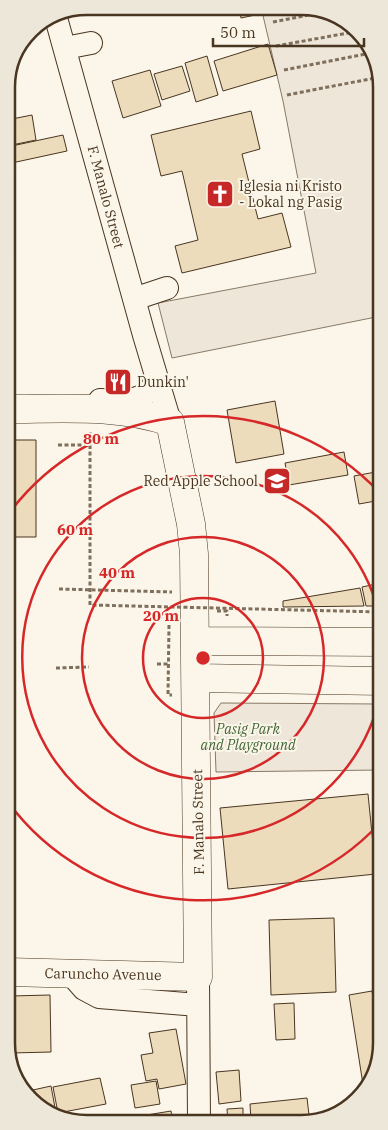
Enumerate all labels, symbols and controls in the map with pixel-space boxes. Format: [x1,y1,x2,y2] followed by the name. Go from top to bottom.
[213,15,364,47] scale bar
[220,23,256,42] text: 50 m
[84,144,128,250] street label: F. Manalo Street
[239,177,342,211] place label: Iglesia ni Kristo - Lokal ng Pasig
[205,179,235,209] church icon: Iglesia ni Kristo - Lokal ng Pasig
[103,367,133,397] restaurant icon: Dunkin'
[137,373,189,391] place label: Dunkin'
[83,429,119,448] text: 80 m
[262,466,292,496] school or university icon: Red Apple School
[143,472,258,490] place label: Red Apple School
[57,520,93,539] text: 60 m
[99,563,135,582] text: 40 m
[143,606,179,625] text: 20 m
[194,649,212,667] centre of rings
[201,720,296,754] park label: Pasig Park and Playground
[188,769,208,875] street label: F. Manalo Street
[44,964,162,984] street label: Caruncho Avenue

